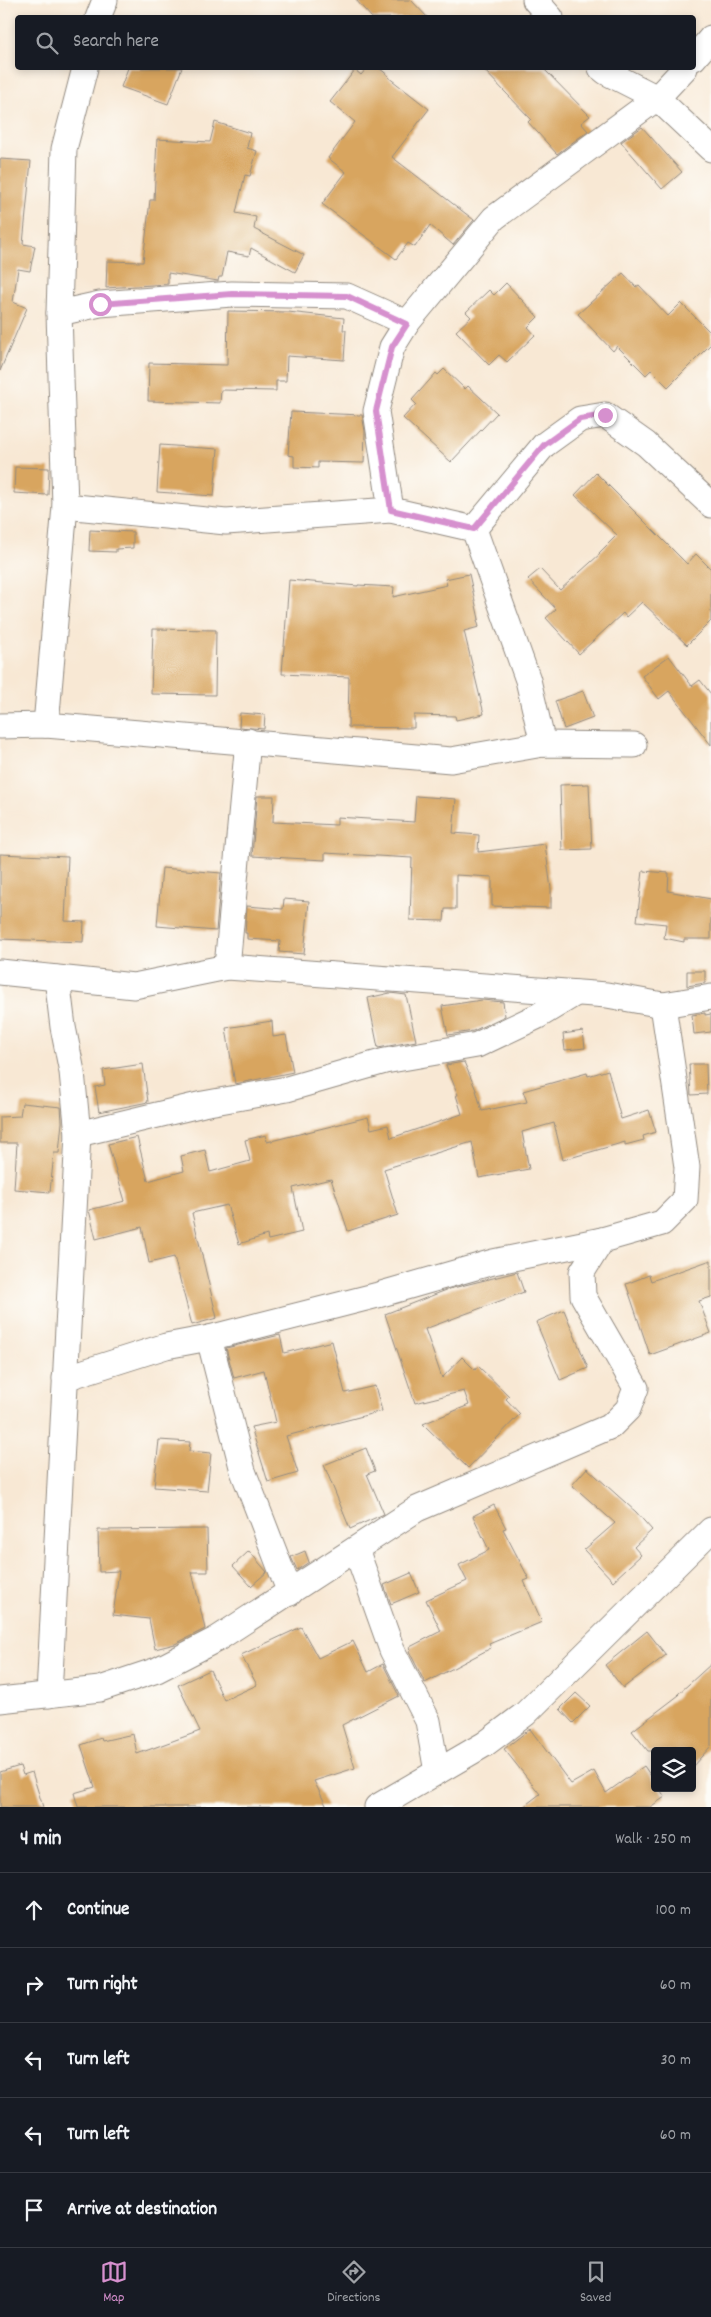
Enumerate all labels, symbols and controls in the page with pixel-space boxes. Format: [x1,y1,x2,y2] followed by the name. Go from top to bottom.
[15,15,696,70] search box
[33,29,61,57] icon: search
[73,29,159,56] text: Search here
[89,293,112,316] route start
[594,404,617,427] route end
[651,1747,696,1792] map controls
[651,1747,696,1792] button: layers
[20,1825,62,1855] text: 4 min
[615,1828,691,1851] text: Walk · 250 m
[20,1896,48,1924] icon: ahead
[67,1897,129,1924] text: Continue
[655,1899,691,1922] text: 100 m
[20,1971,48,1999] icon: right
[67,1972,138,1999] text: Turn right
[660,1974,691,1997] text: 60 m
[20,2046,48,2074] icon: left
[67,2047,130,2074] text: Turn left
[661,2049,691,2072] text: 30 m
[20,2121,48,2149] icon: left
[67,2122,130,2149] text: Turn left
[660,2124,691,2147] text: 60 m
[20,2196,48,2224] icon: arrive
[67,2197,217,2224] text: Arrive at destination
[100,2258,128,2308] tab: Map
[327,2258,380,2308] tab: Directions
[580,2258,611,2308] tab: Saved

